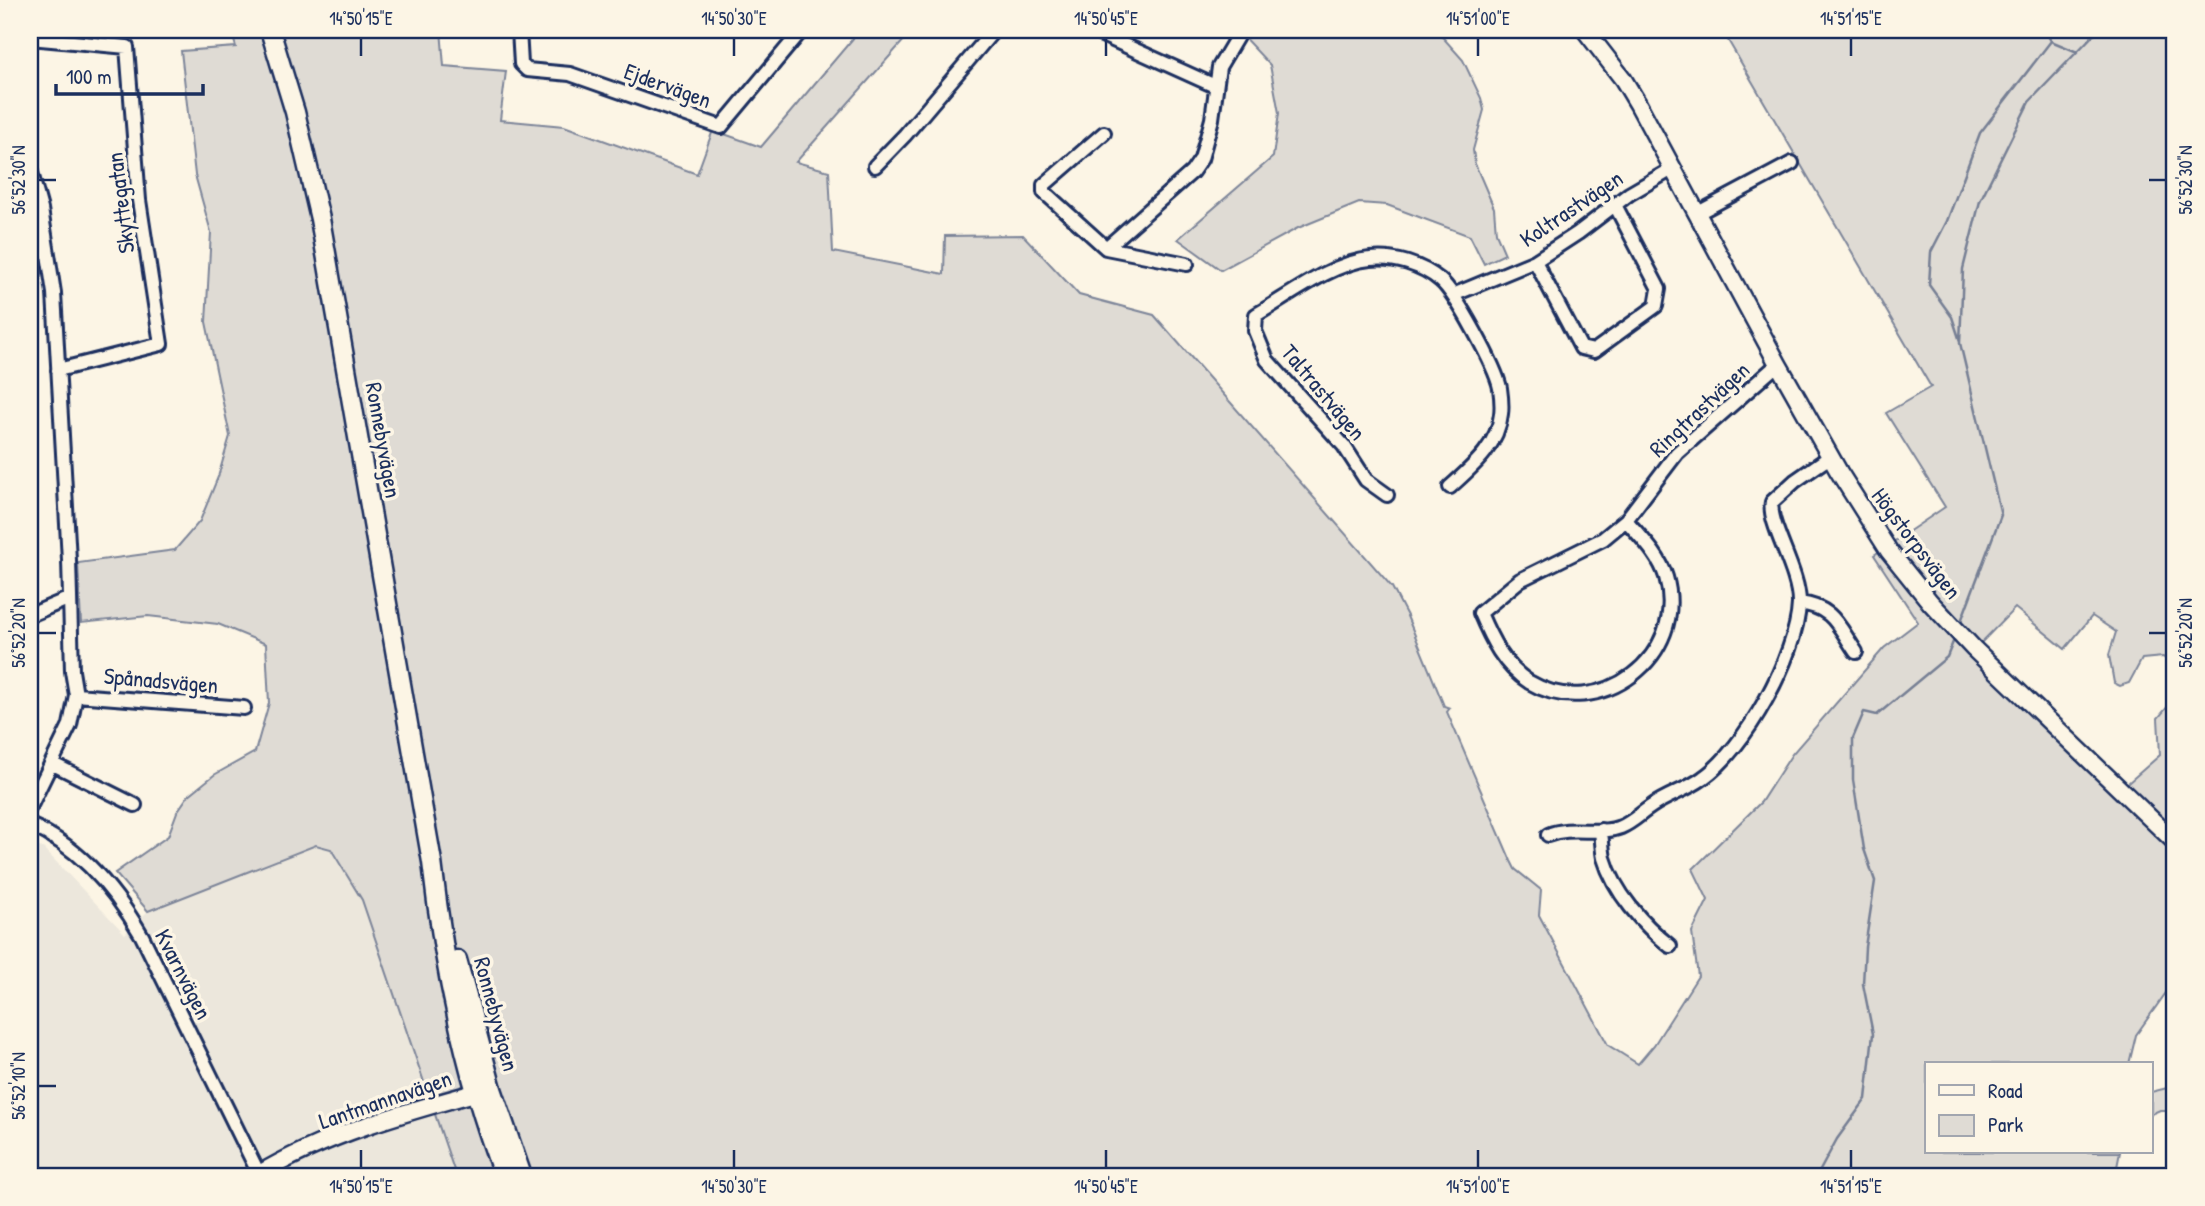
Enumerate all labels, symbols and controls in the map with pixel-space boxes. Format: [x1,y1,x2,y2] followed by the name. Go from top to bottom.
[329,6,393,31] text: 14°50'15"E
[701,6,767,31] text: 14°50'30"E
[1074,6,1138,31] text: 14°50'45"E
[1446,6,1510,31] text: 14°51'00"E
[1820,6,1882,31] text: 14°51'15"E
[56,52,203,96] scale bar
[620,55,716,115] street label: Ejdervägen
[66,62,112,91] text: 100 m
[6,145,31,215] text: 56°52'30"N
[2173,145,2198,215] text: 56°52'30"N
[98,151,142,255] street label: Skyttegatan
[1513,162,1629,254] street label: Koltrastvägen
[1275,337,1373,447] street label: Taltrastvägen
[1642,354,1756,464] street label: Ringtrastvägen
[359,380,409,500] street label: Ronnebyvägen
[1865,481,1969,605] street label: Högstorpsvägen
[6,598,31,668] text: 56°52'20"N
[2173,598,2198,668] text: 56°52'20"N
[103,660,219,700] street label: Spånadsvägen
[148,924,220,1024] street label: Kvarnvägen
[467,954,527,1074] street label: Ronnebyvägen
[6,1052,31,1120] text: 56°52'10"N
[315,1062,455,1136] street label: Lantmannavägen
[1925,1062,2152,1154] legend
[1988,1076,2022,1105] text: Road
[1988,1110,2023,1139] text: Park
[329,1174,393,1199] text: 14°50'15"E
[701,1174,767,1199] text: 14°50'30"E
[1074,1174,1138,1199] text: 14°50'45"E
[1446,1174,1510,1199] text: 14°51'00"E
[1820,1174,1882,1199] text: 14°51'15"E

